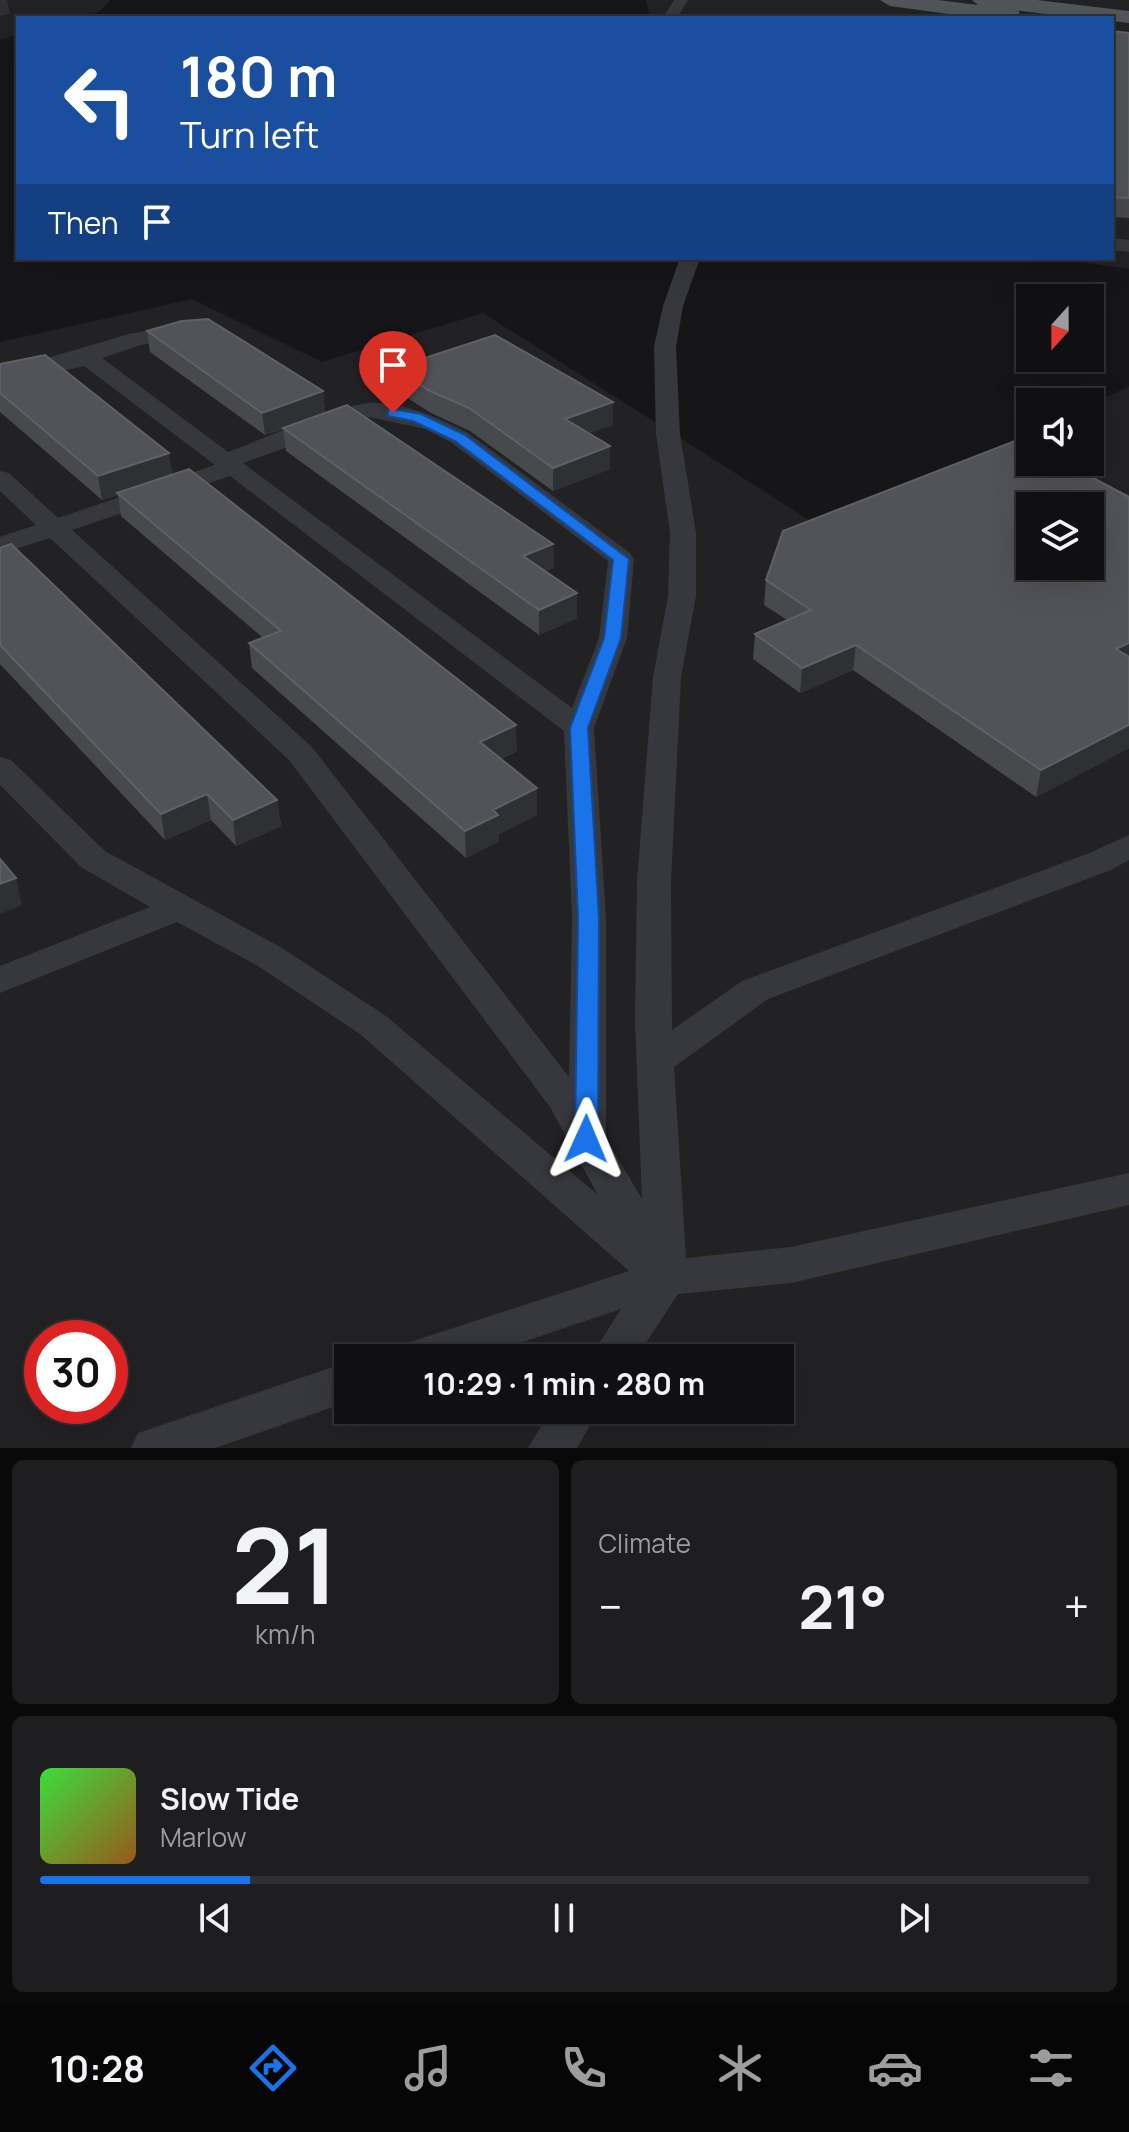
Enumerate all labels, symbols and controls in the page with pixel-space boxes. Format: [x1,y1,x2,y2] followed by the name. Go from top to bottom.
[180,37,337,114] text: 180 m
[48,48,152,152] icon: left
[180,110,319,159] text: Turn left
[135,200,179,244] icon: arrive
[48,202,119,243] text: Then
[1016,284,1104,372] north arrow
[1016,284,1104,580] map controls
[359,331,427,413] pin
[371,343,415,387] icon: arrive
[1016,388,1104,476] button: sound
[1016,492,1104,580] button: layers
[544,1097,628,1181] position arrow
[24,1320,128,1424] speed limit sign: 30
[423,1363,705,1404] text: 10:29 · 1 min · 280 m
[232,1493,339,1635] text: 21
[599,1525,691,1561] text: Climate
[798,1565,887,1647] text: 21°
[599,1576,622,1636] text: −
[1064,1576,1089,1636] text: +
[255,1616,315,1652] text: km/h
[160,1778,299,1819] text: Slow Tide
[160,1819,247,1855] text: Marlow
[193,1896,237,1940] icon: previous
[542,1896,586,1940] icon: pause
[892,1896,936,1940] icon: next
[245,2040,301,2096] icon: directions
[400,2040,456,2096] icon: music
[556,2040,612,2096] icon: phone
[712,2040,768,2096] icon: climate
[867,2040,923,2096] icon: car
[1023,2040,1079,2096] icon: filters
[50,2044,145,2093] text: 10:28

